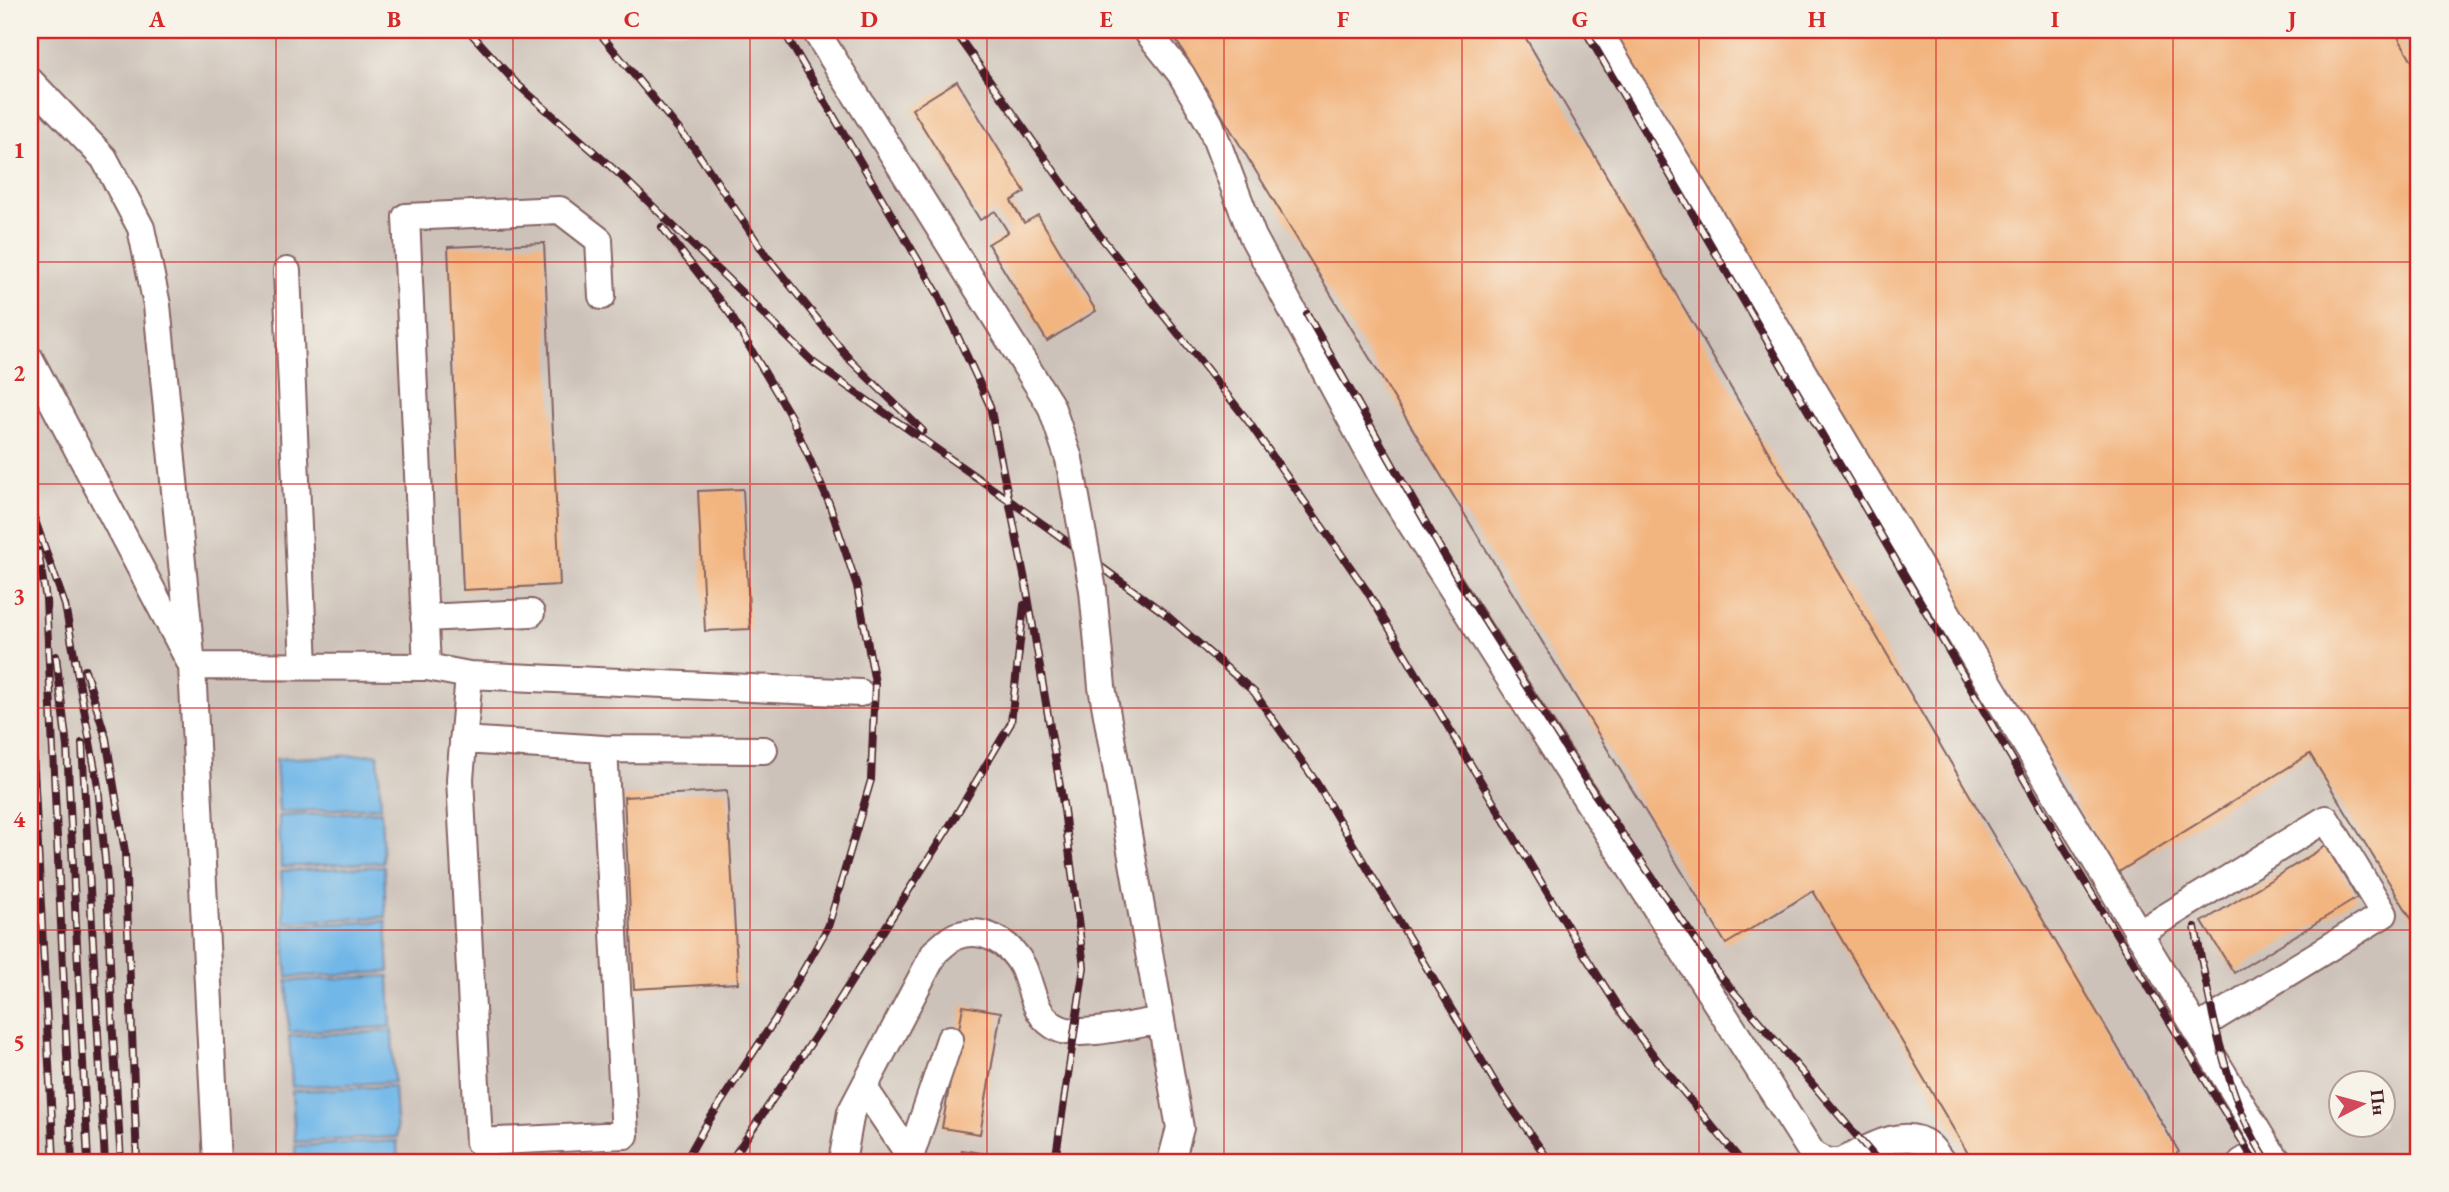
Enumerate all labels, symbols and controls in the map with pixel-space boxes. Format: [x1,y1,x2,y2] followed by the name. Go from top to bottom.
[148,4,166,34] text: A
[387,4,401,34] text: B
[624,4,640,34] text: C
[860,4,878,34] text: D
[1099,4,1113,34] text: E
[1337,4,1350,34] text: F
[1572,4,1588,34] text: G
[1808,4,1826,34] text: H
[2051,4,2059,34] text: I
[2286,4,2297,34] text: J
[13,135,25,165] text: 1
[13,358,25,388] text: 2
[13,581,25,611] text: 3
[13,804,26,834] text: 4
[13,1027,25,1057] text: 5
[2326,1070,2396,1140] north arrow
[2365,1088,2392,1117] text: Пн

